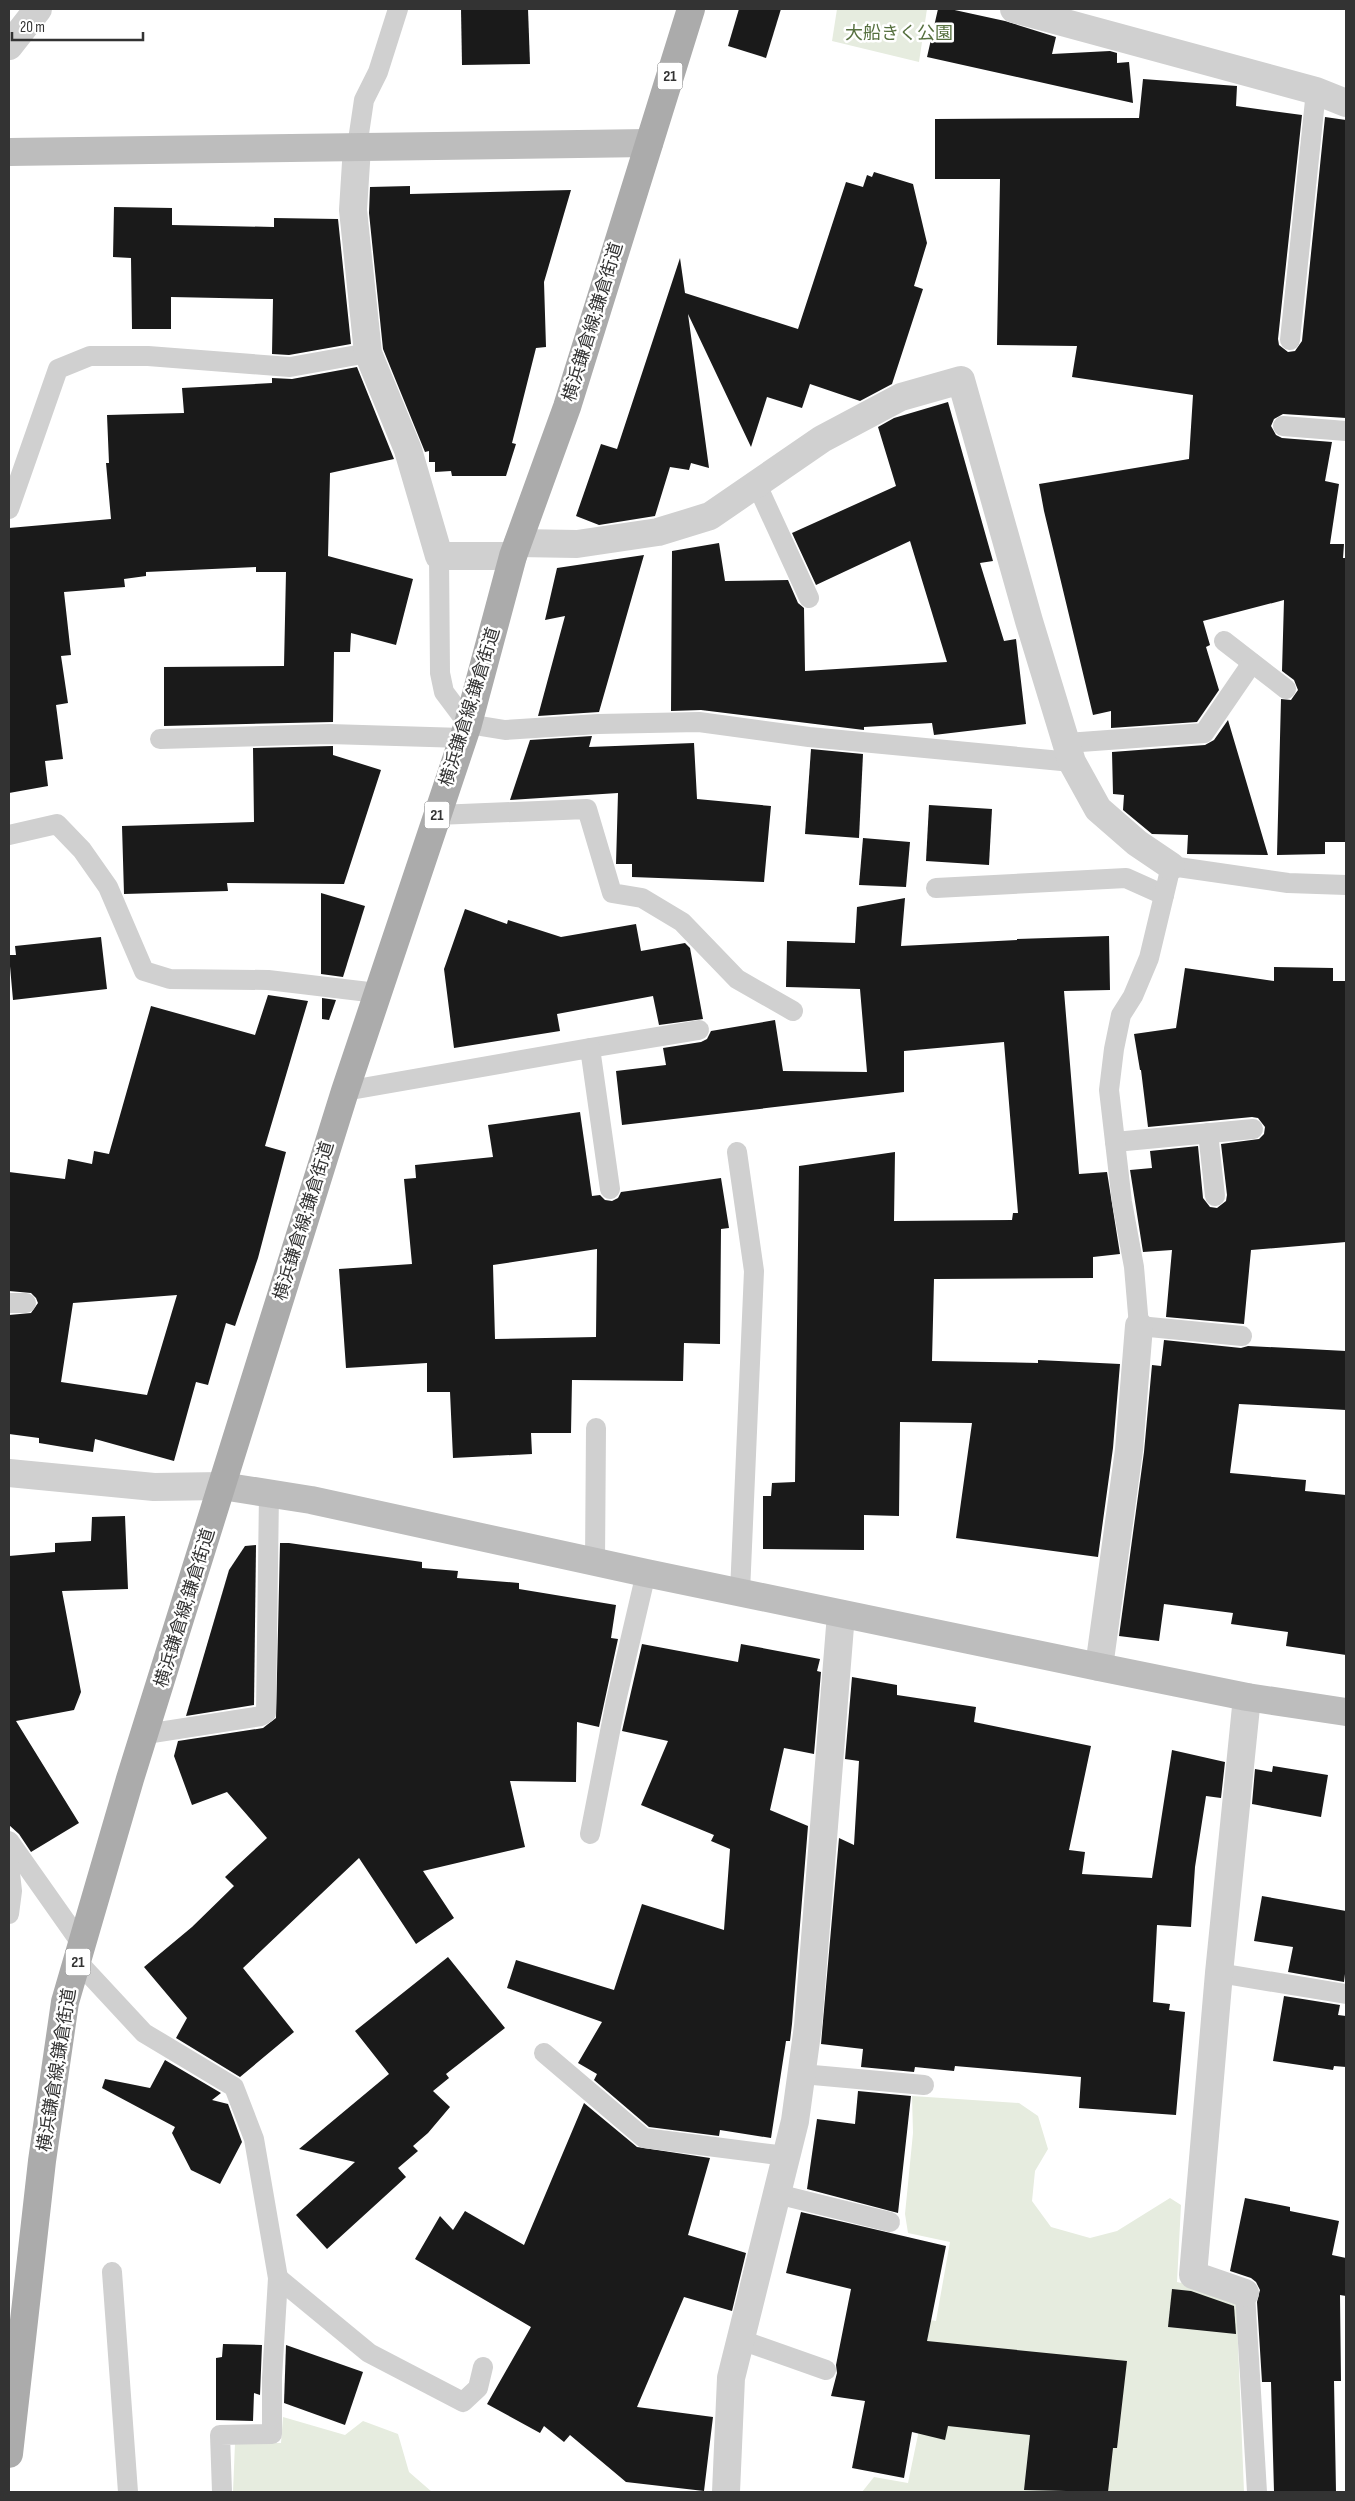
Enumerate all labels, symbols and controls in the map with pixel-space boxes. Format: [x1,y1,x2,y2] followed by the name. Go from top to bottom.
[12,10,144,42] scale bar
[20,18,45,37] text: 20 m
[845,23,953,44] park label: 大船きく公園
[658,62,682,90] road number: 21
[559,240,627,404] street label: 横浜鎌倉線;鎌倉街道
[436,625,504,789] street label: 横浜鎌倉線;鎌倉街道
[424,802,450,828] road number: 21
[270,1139,338,1303] street label: 横浜鎌倉線;鎌倉街道
[151,1526,219,1690] street label: 横浜鎌倉線;鎌倉街道
[66,1948,90,1975] road number: 21
[34,1987,80,2153] street label: 横浜鎌倉線;鎌倉街道

